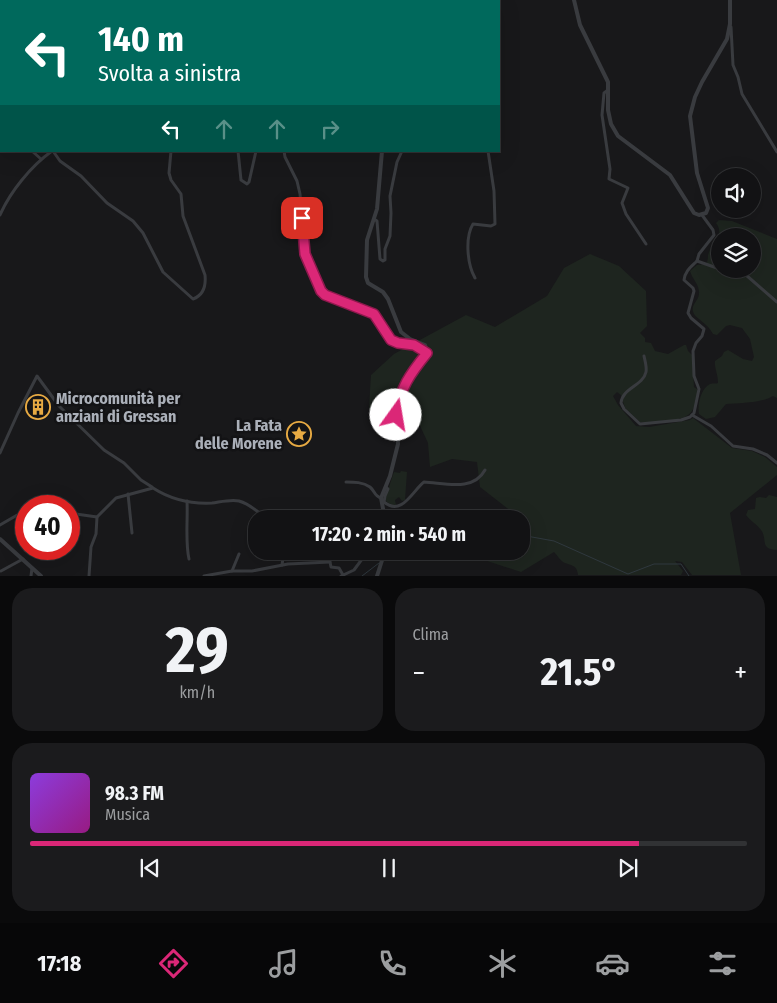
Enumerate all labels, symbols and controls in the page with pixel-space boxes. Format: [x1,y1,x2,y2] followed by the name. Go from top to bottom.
[98,18,184,60] text: 140 m
[15,20,80,85] icon: left
[98,60,241,87] text: Svolta a sinistra
[157,115,185,143] icon: left
[210,115,238,143] icon: ahead
[263,115,291,143] icon: ahead
[316,115,344,143] icon: right
[711,168,761,278] map controls
[711,168,761,218] button: sound
[281,197,323,239] pin
[288,204,316,232] icon: arrive
[711,228,761,278] button: layers
[369,388,421,440] position arrow
[56,389,180,426] place label: Microcomunità per anziani di Gressan
[25,394,51,420] building icon: Microcomunità per anziani di Gressan
[195,416,282,453] place label: La Fata delle Morene
[286,421,312,447] place icon: La Fata delle Morene
[15,495,80,560] speed limit sign: 40
[312,523,466,546] text: 17:20 · 2 min · 540 m
[166,611,229,689] text: 29
[413,625,449,644] text: Clima
[541,649,619,695] text: 21.5°
[413,656,425,689] text: −
[734,656,747,689] text: +
[179,683,215,702] text: km/h
[105,782,164,805] text: 98.3 FM
[105,805,150,824] text: Musica
[136,854,164,882] icon: previous
[375,854,403,882] icon: pause
[614,854,642,882] icon: next
[156,946,191,981] icon: directions
[266,946,301,981] icon: music
[375,946,410,981] icon: phone
[485,946,520,981] icon: climate
[595,946,630,981] icon: car
[705,946,740,981] icon: filters
[37,950,81,977] text: 17:18

